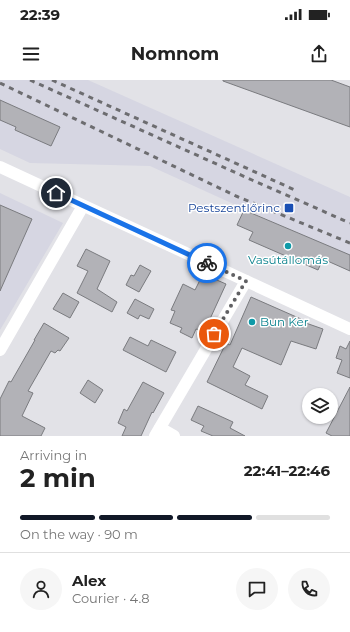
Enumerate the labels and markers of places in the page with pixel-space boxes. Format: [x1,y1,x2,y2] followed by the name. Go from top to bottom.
[39,176,73,210] pin
[188,200,280,215] place label: Pestszentlőrinc
[283,202,295,214] marker: Pestszentlőrinc
[283,241,293,251] marker: Vasútállomás
[248,252,328,267] place label: Vasútállomás
[260,314,309,329] place label: Bun Ker
[197,317,231,351] pin
[247,317,257,327] marker: Bun Ker

